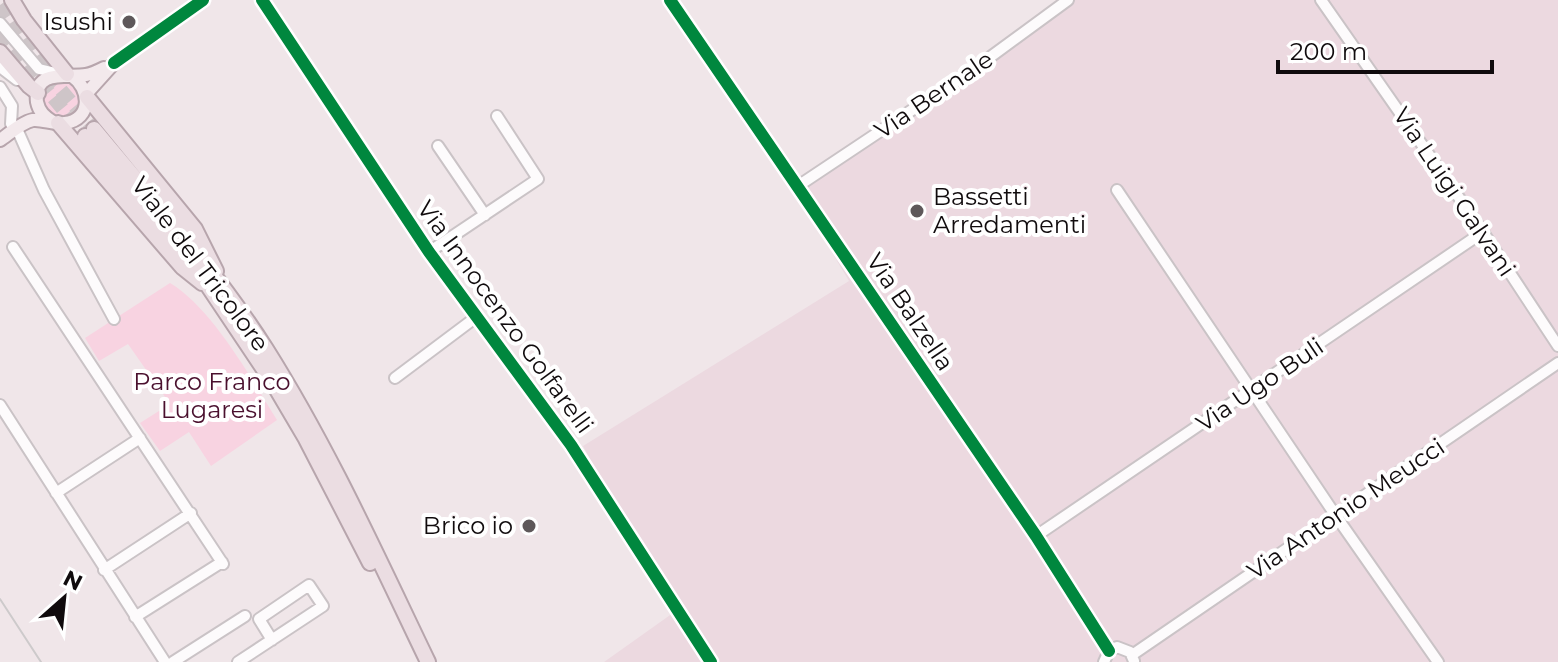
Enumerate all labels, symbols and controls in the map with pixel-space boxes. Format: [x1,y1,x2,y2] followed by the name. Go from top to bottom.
[44,7,113,36] place label: Isushi
[120,13,138,31] marker: Isushi
[1278,24,1492,74] scale bar
[1290,37,1367,66] text: 200 m
[869,44,998,145] street label: Via Bernale
[1387,102,1522,282] street label: Via Luigi Galvani
[125,171,275,357] street label: Viale del Tricolore
[933,182,1086,239] place label: Bassetti Arredamenti
[411,195,600,439] street label: Via Innocenzo Golfarelli
[908,202,926,220] marker: Bassetti Arredamenti
[860,247,960,376] street label: Via Balzella
[1191,331,1329,438] street label: Via Ugo Buli
[133,367,291,424] park label: Parco Franco Lugaresi
[1242,432,1450,585] street label: Via Antonio Meucci
[423,511,513,540] place label: Brico io
[520,517,538,535] marker: Brico io
[24,558,104,638] north arrow
[59,565,87,597] text: N

